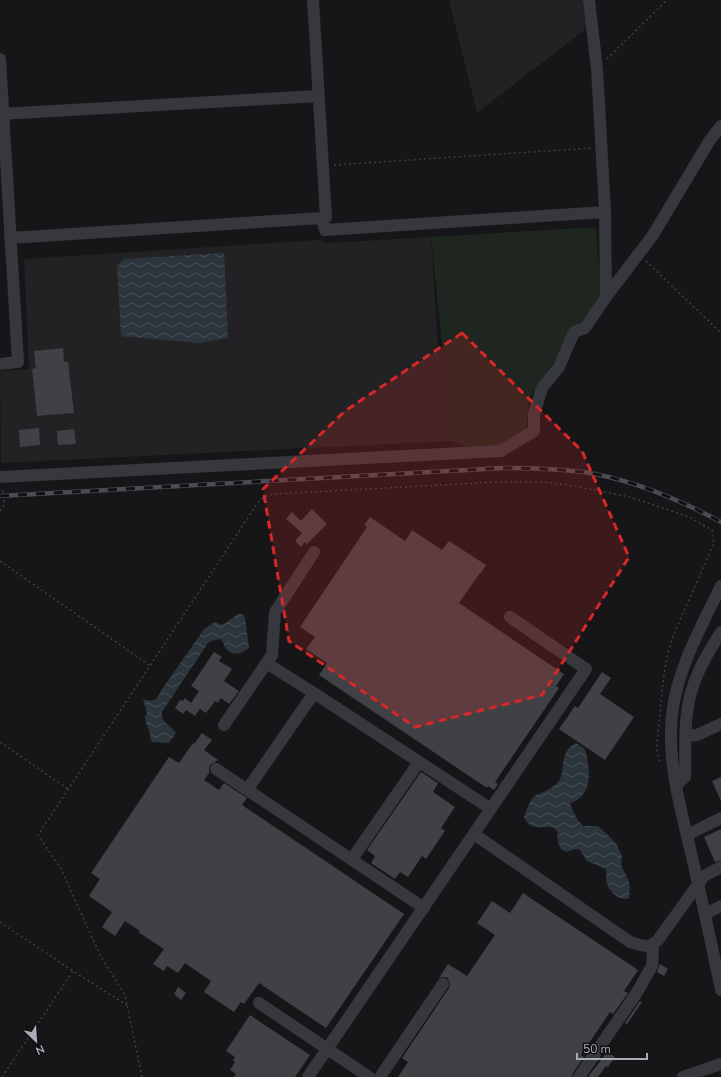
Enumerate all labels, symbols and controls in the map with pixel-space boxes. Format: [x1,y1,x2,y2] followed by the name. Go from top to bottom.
[16,1021,56,1061] north arrow
[577,1035,647,1061] scale bar
[33,1041,47,1058] text: N
[583,1041,611,1057] text: 50 m

